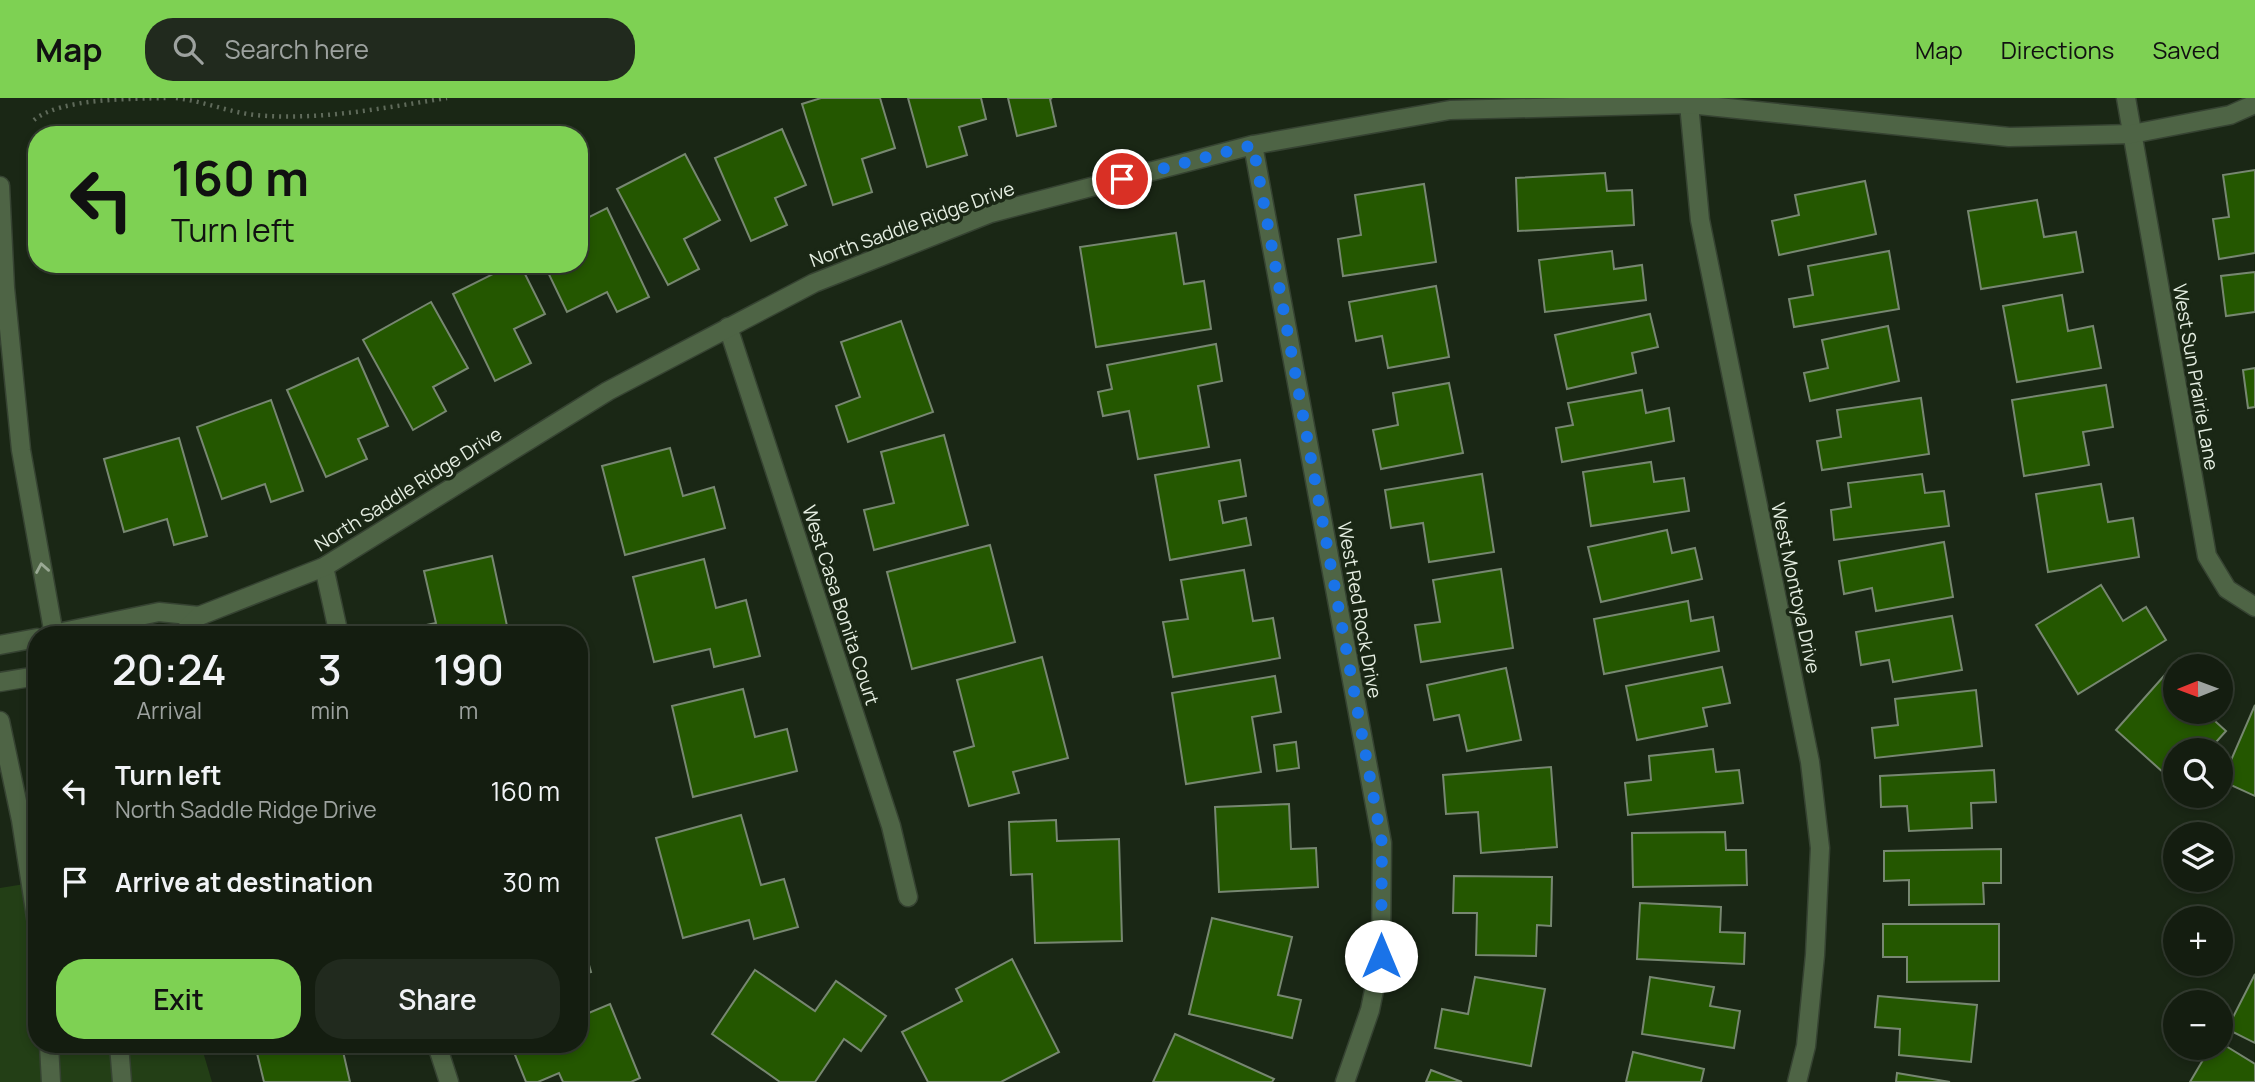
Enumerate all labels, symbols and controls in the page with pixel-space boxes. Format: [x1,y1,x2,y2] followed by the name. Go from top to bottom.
[145,18,635,81] search box
[35,27,103,72] text: Map
[169,30,207,68] icon: search
[225,31,369,67] text: Search here
[1915,33,1963,66] text: Map
[2001,33,2114,66] text: Directions
[2152,33,2220,66] text: Saved
[171,144,309,211] text: 160 m
[1092,149,1152,209] pin
[56,154,147,245] icon: left
[1103,160,1141,198] icon: arrive
[806,175,1018,273] street label: North Saddle Ridge Drive
[171,208,295,252] text: Turn left
[2167,282,2225,472] street label: West Sun Prairie Lane
[309,421,507,557] street label: North Saddle Ridge Drive
[1765,500,1827,676] street label: West Montoya Drive
[796,502,886,708] street label: West Casa Bonita Court
[1332,520,1388,700] street label: West Red Rock Drive
[35,562,50,574] one-way arrow
[112,640,227,698] text: 20:24
[318,640,342,698] text: 3
[433,640,504,698] text: 190
[2163,654,2233,724] north arrow
[2163,654,2233,1060] map controls
[136,694,202,726] text: Arrival
[311,694,349,726] text: min
[459,694,478,726] text: m
[2163,738,2233,808] button: search
[115,757,222,793] text: Turn left
[56,772,94,810] icon: left
[491,773,560,809] text: 160 m
[115,793,377,825] text: North Saddle Ridge Drive
[2163,822,2233,892] button: layers
[56,863,94,901] icon: arrive
[115,864,373,900] text: Arrive at destination
[503,864,560,900] text: 30 m
[2163,906,2233,976] button: +
[1344,919,1418,993] position arrow
[56,959,301,1039] button: Exit
[315,959,560,1039] button: Share
[2163,990,2233,1060] button: −

